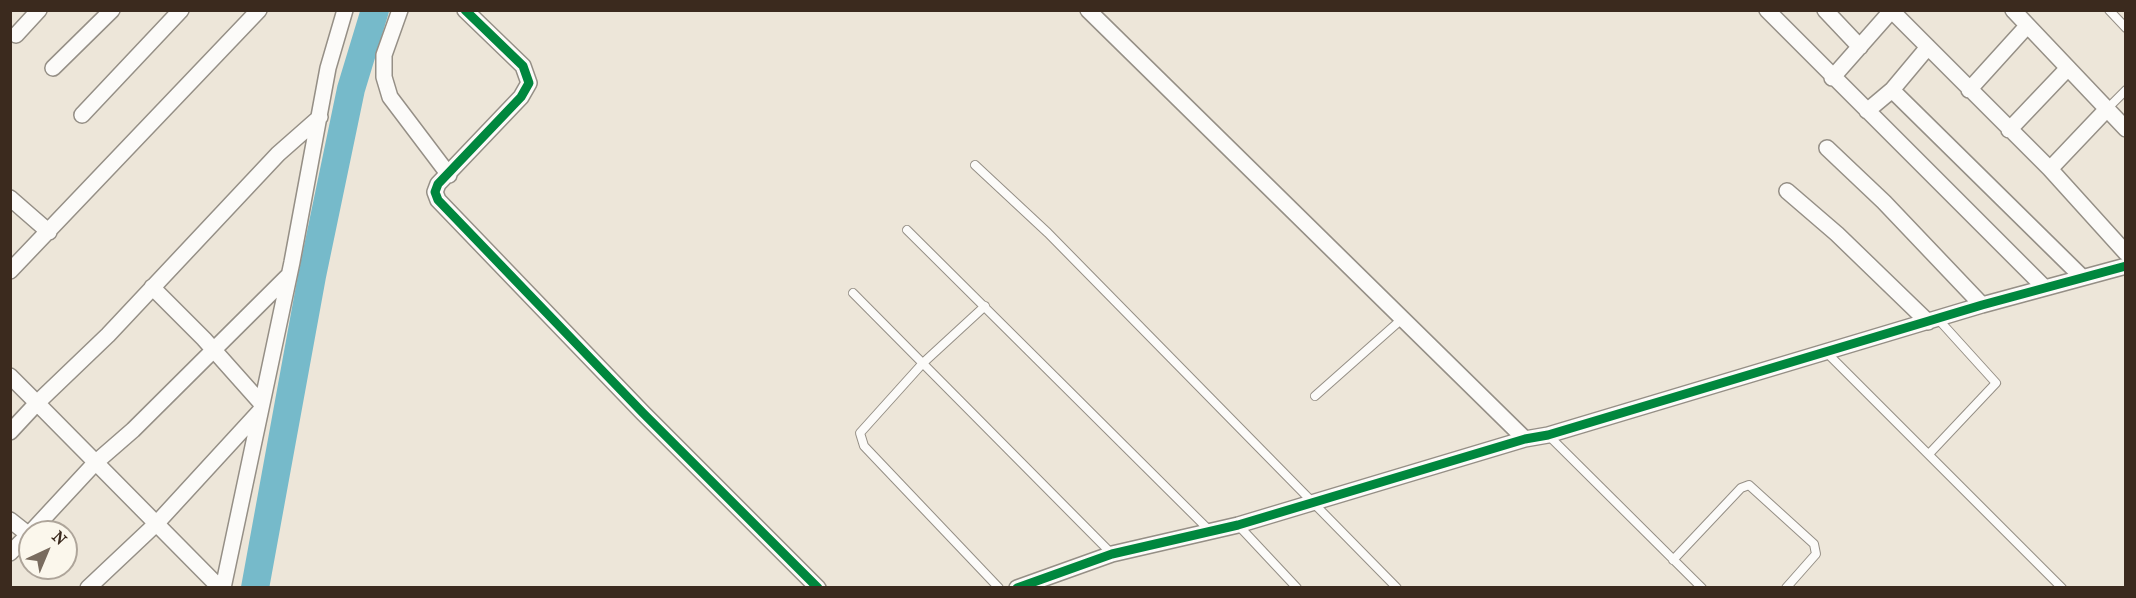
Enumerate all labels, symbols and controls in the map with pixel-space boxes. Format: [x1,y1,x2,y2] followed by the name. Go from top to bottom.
[18,520,78,580] north arrow
[48,527,70,549] text: N

